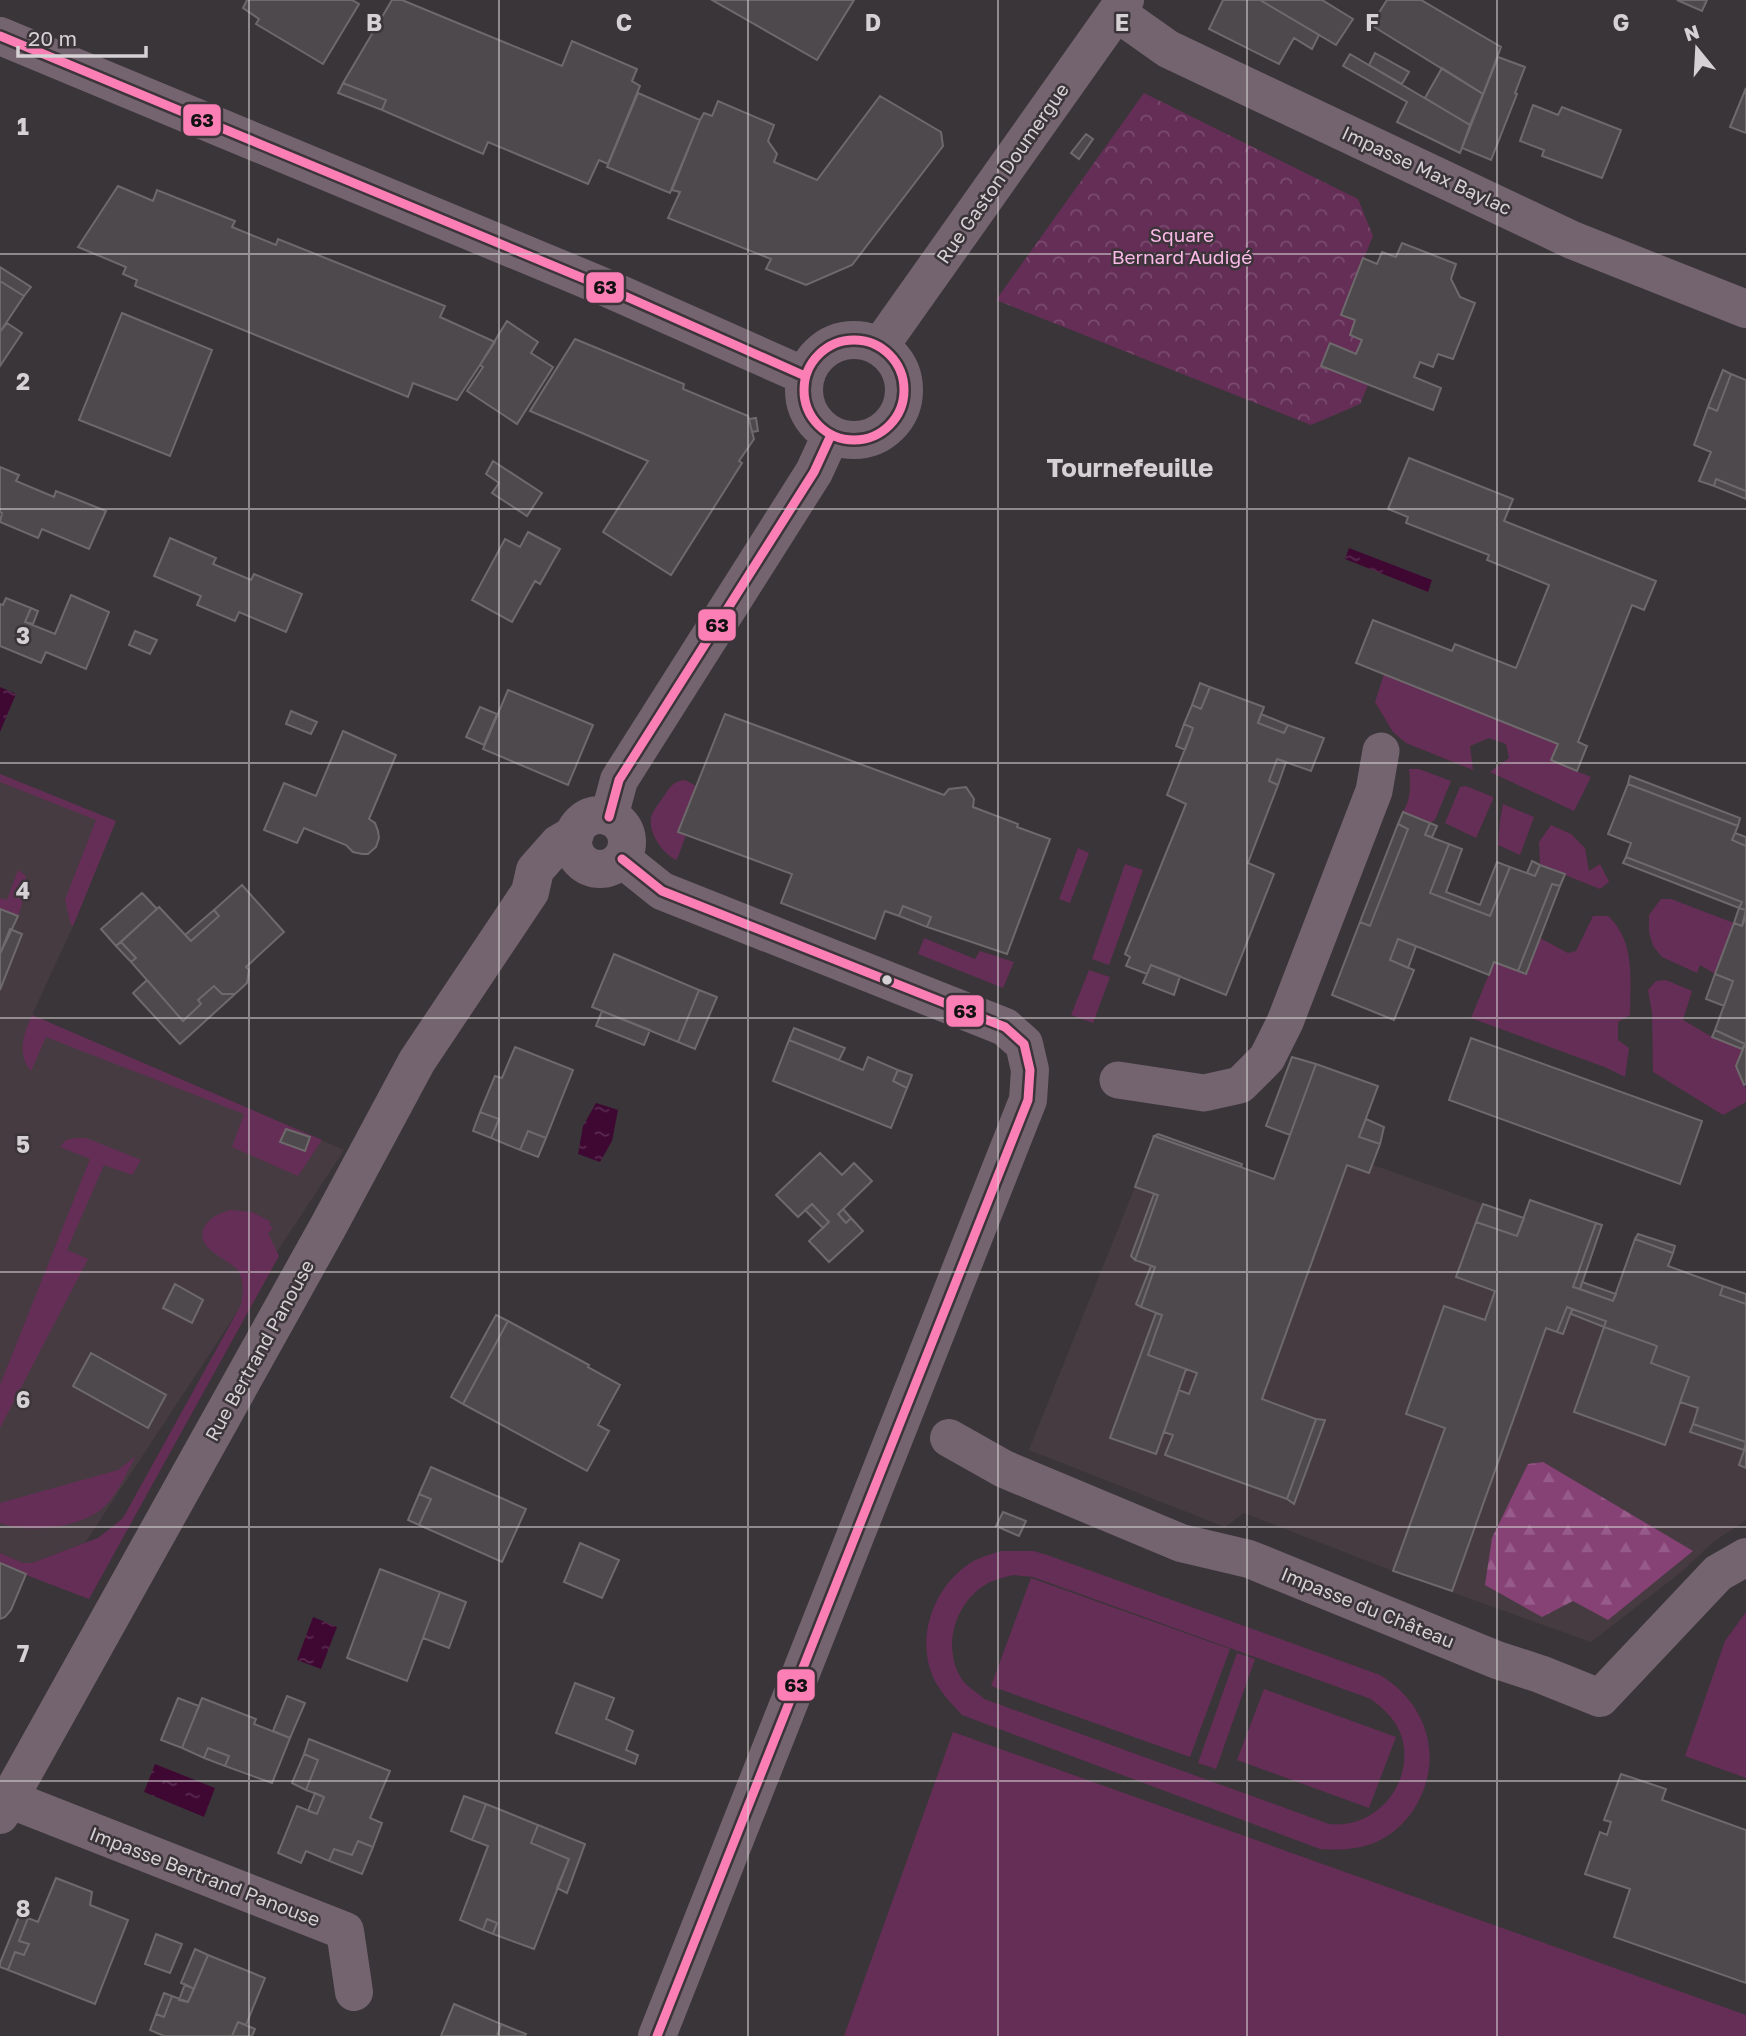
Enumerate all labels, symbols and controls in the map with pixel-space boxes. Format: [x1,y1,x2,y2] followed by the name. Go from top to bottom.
[366,8,382,36] text: B
[616,8,632,36] text: C
[865,8,881,36] text: D
[1115,8,1129,36] text: E
[1365,8,1379,36] text: F
[1613,8,1629,36] text: G
[18,14,145,58] scale bar
[1662,14,1732,84] north arrow
[1681,19,1702,46] text: N
[28,25,77,51] text: 20 m
[931,78,1073,268] street label: Rue Gaston Doumergue
[182,103,222,137] line badge: 63
[190,108,214,131] text: 63
[17,112,29,140] text: 1
[1339,121,1515,219] street label: Impasse Max Baylac
[1112,223,1252,268] park label: Square Bernard Audigé
[585,271,625,304] line badge: 63
[593,275,617,298] text: 63
[16,367,30,395] text: 2
[1047,452,1213,483] district label: Tournefeuille
[697,608,737,642] line badge: 63
[705,613,729,636] text: 63
[16,621,30,649] text: 3
[16,876,30,904] text: 4
[880,973,894,987] unlabelled marker
[945,994,985,1028] line badge: 63
[953,999,977,1022] text: 63
[16,1130,30,1158] text: 5
[200,1255,318,1445] street label: Rue Bertrand Panouse
[16,1385,30,1413] text: 6
[1278,1562,1458,1652] street label: Impasse du Château
[17,1639,29,1667] text: 7
[776,1668,816,1702] line badge: 63
[784,1673,808,1696] text: 63
[87,1821,323,1931] street label: Impasse Bertrand Panouse
[16,1894,30,1922] text: 8

